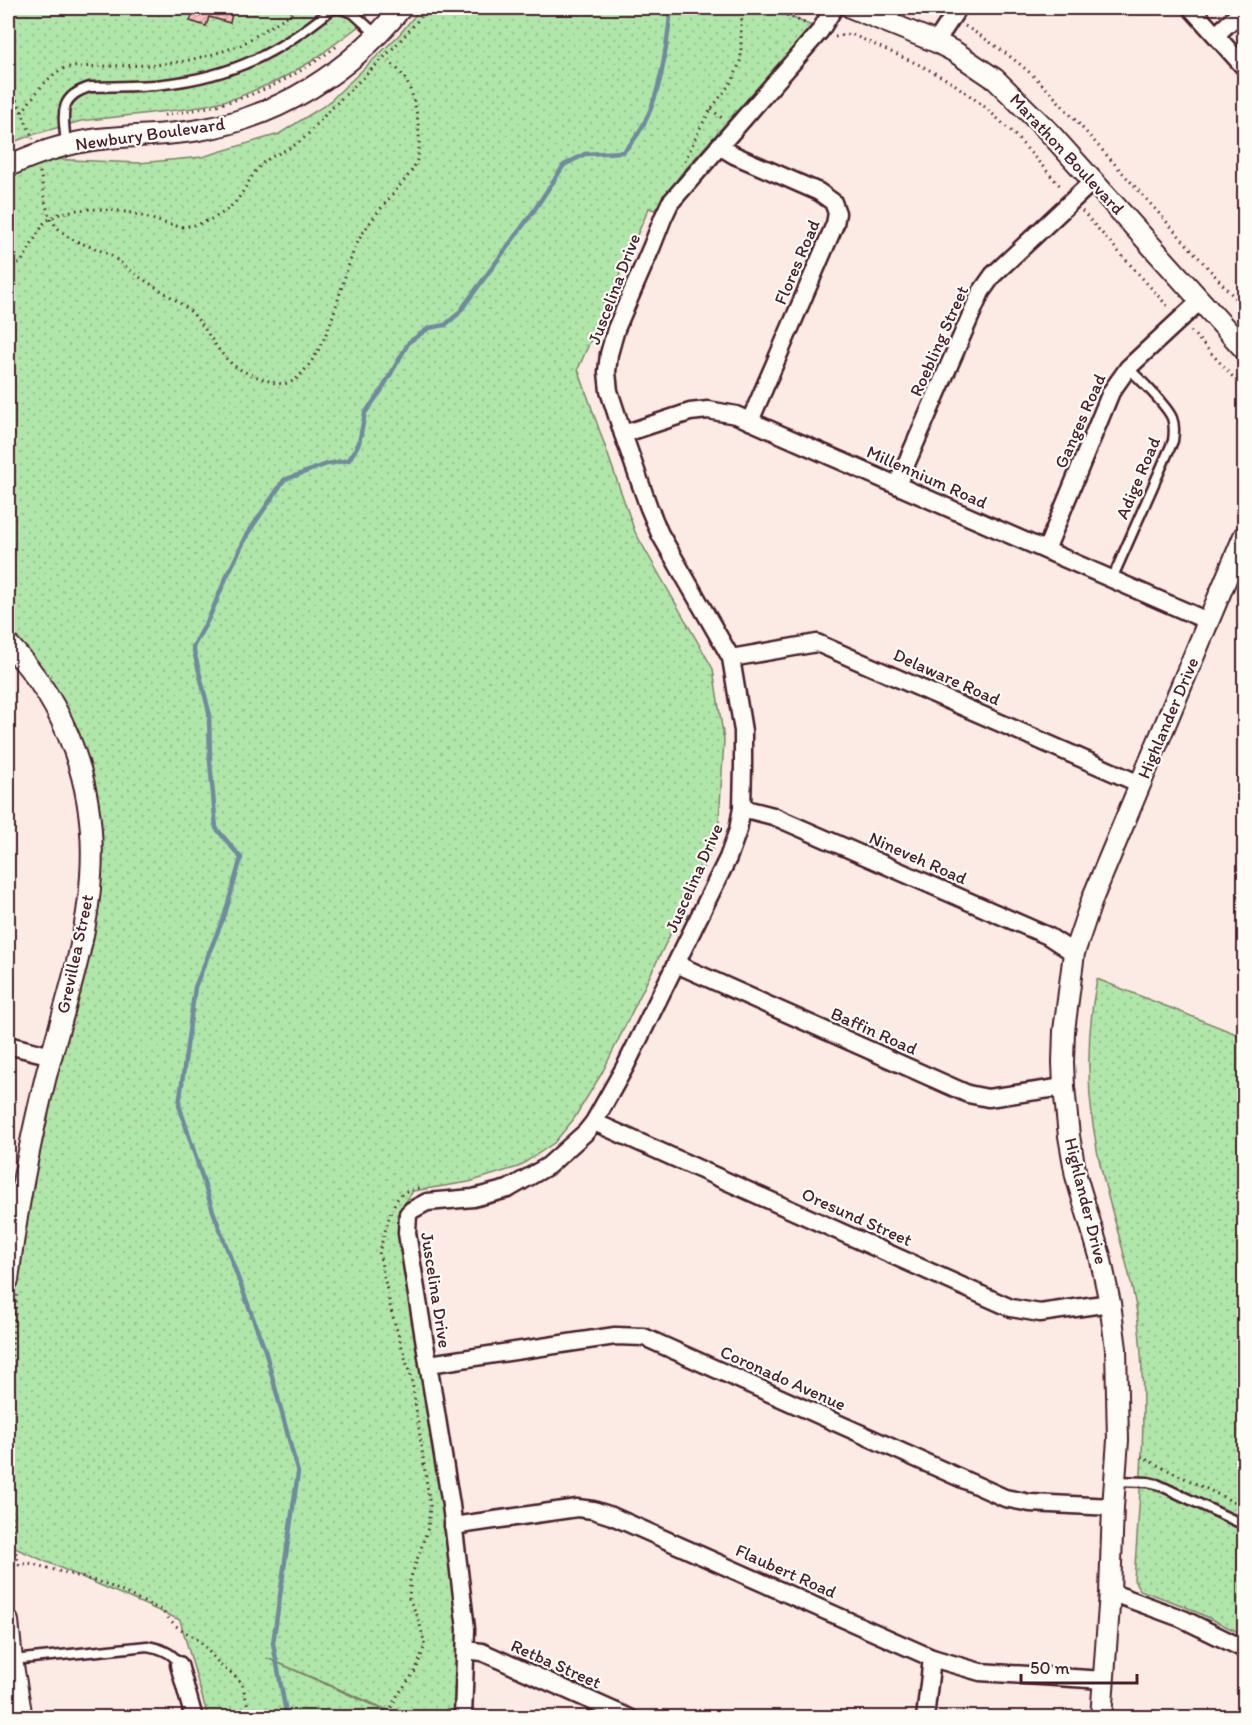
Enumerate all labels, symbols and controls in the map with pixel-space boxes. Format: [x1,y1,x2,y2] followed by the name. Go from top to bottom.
[1005,89,1129,220] street label: Marathon Boulevard
[74,113,226,155] street label: Newbury Boulevard
[769,216,825,308] street label: Flores Road
[583,230,645,348] street label: Juscelina Drive
[905,282,973,400] street label: Roebling Street
[1049,370,1111,472] street label: Ganges Road
[1111,433,1165,522] street label: Adige Road
[863,440,991,514] street label: Millennium Road
[890,644,1004,710] street label: Delaware Road
[1133,654,1203,782] street label: Highlander Drive
[660,820,728,936] street label: Juscelina Drive
[866,827,970,889] street label: Nineveh Road
[52,892,98,1016] street label: Grevillea Street
[827,1002,921,1060] street label: Baffin Road
[1060,1135,1112,1267] street label: Highlander Drive
[798,1183,916,1251] street label: Oresund Street
[416,1231,456,1349] street label: Juscelina Drive
[717,1340,849,1416] street label: Coronado Avenue
[732,1539,840,1603] street label: Flaubert Road
[507,1634,605,1694] street label: Retba Street
[1021,1647,1136,1685] scale bar
[1030,1657,1070,1679] text: 50 m

